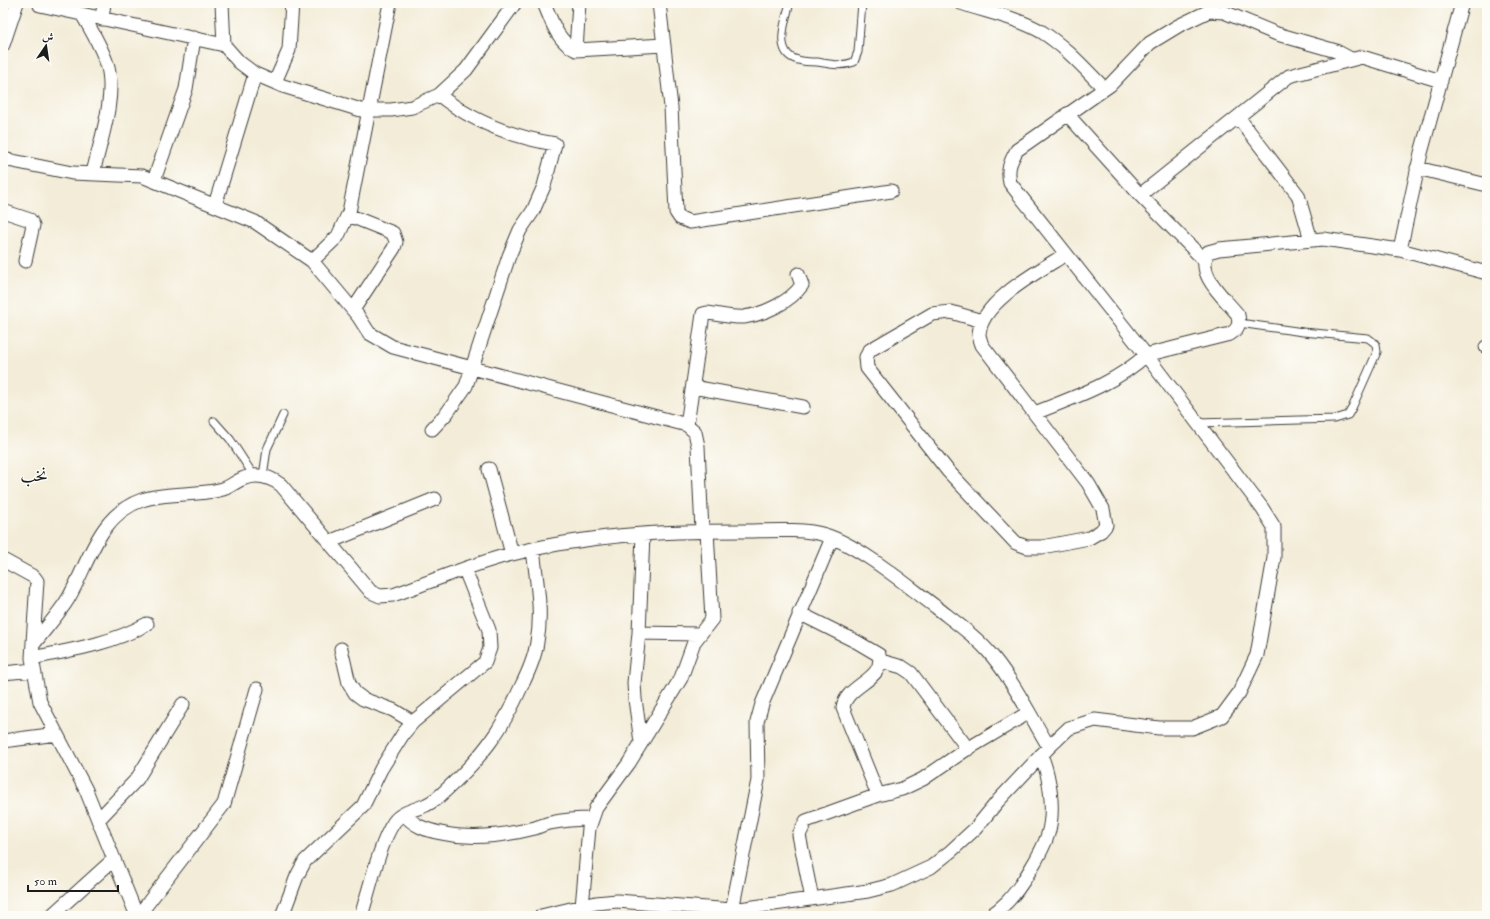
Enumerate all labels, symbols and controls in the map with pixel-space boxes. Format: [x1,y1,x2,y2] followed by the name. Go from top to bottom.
[26,26,66,66] north arrow
[41,29,55,44] text: ش
[20,464,48,487] district label: نخب
[28,867,118,893] scale bar
[34,874,58,889] text: 50 m

